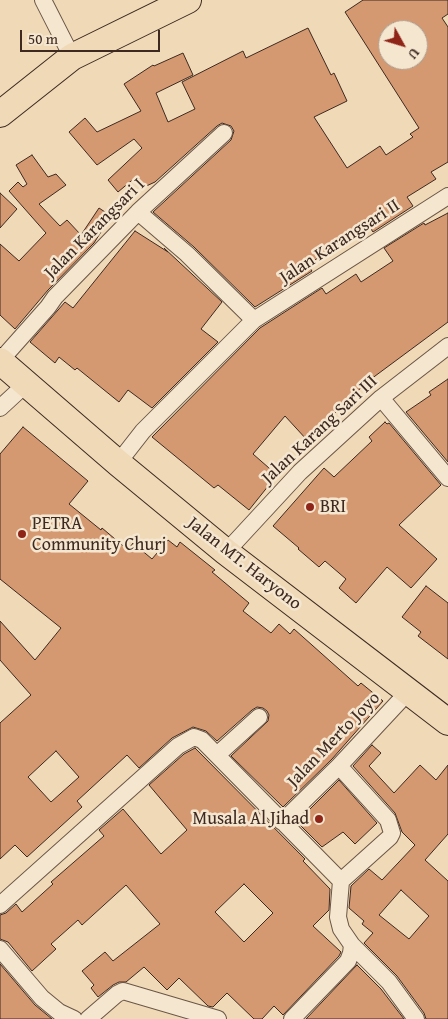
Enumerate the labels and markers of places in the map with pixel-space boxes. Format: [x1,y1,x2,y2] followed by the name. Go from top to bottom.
[320,496,346,518] place label: BRI
[304,501,316,513] marker: BRI
[32,513,166,556] place label: PETRA Community Churj
[16,528,28,540] marker: PETRA Community Churj
[192,808,309,830] place label: Musala Al Jihad
[313,813,325,825] marker: Musala Al Jihad

